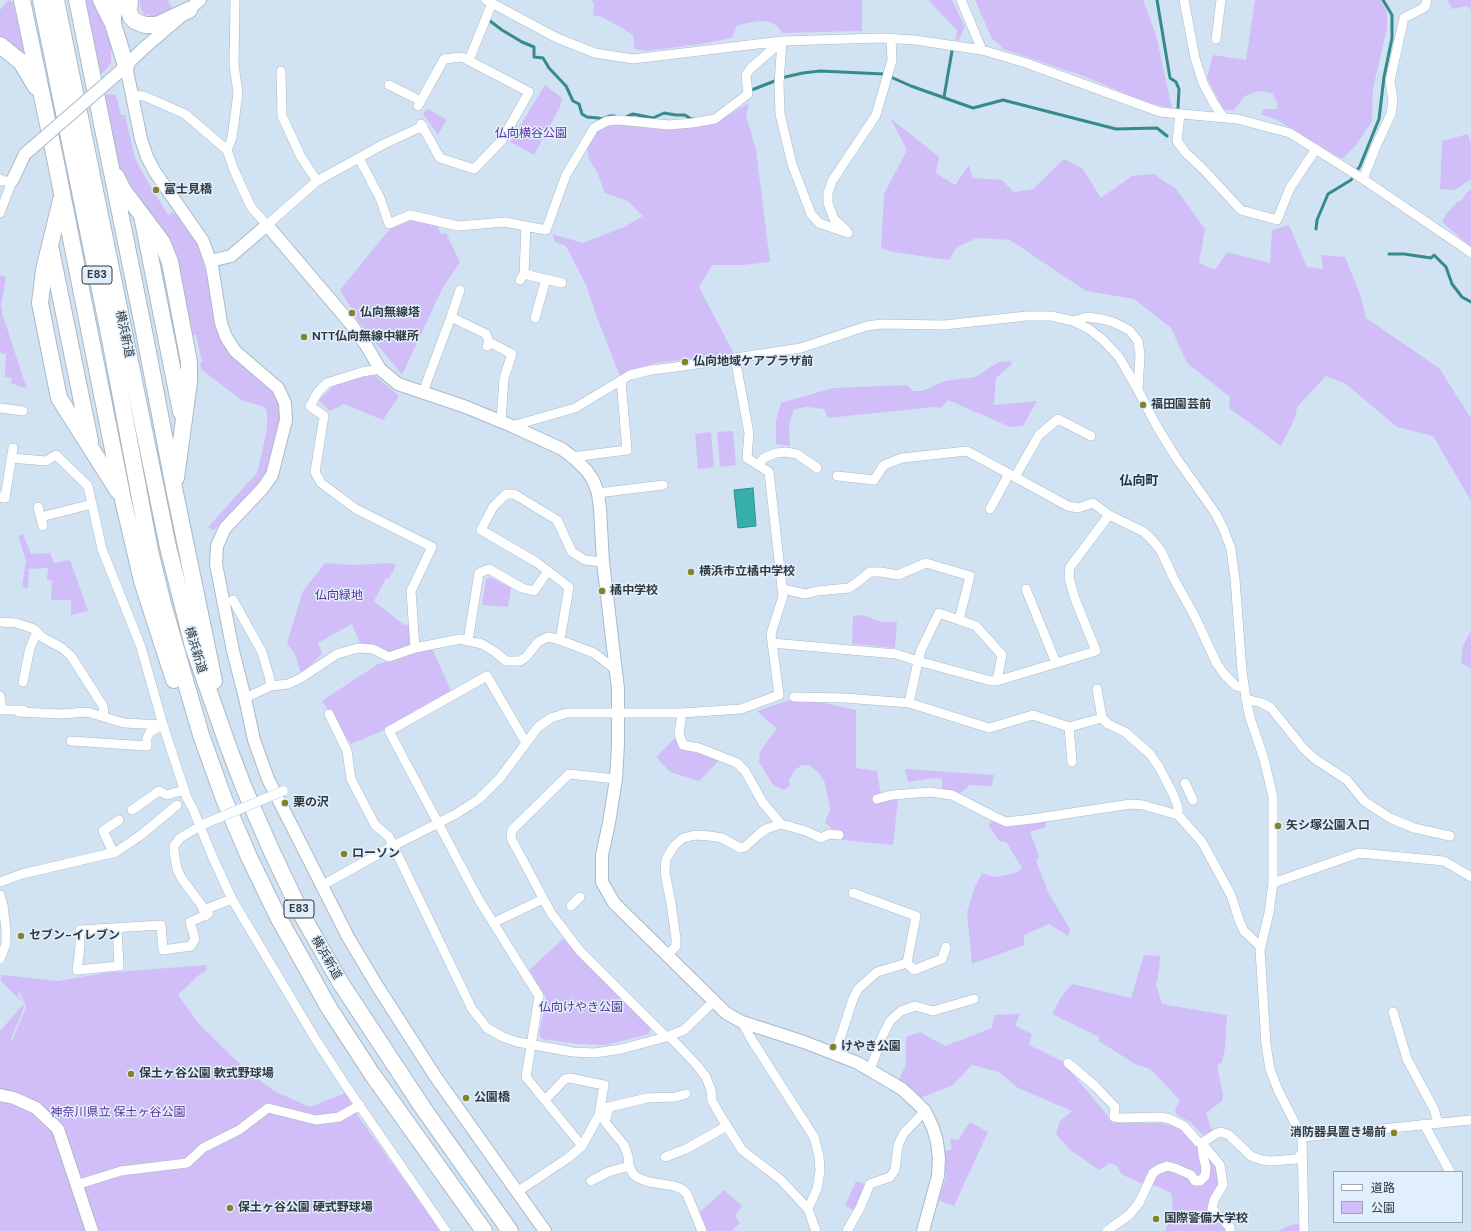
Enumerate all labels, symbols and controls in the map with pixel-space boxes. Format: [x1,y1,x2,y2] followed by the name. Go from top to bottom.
[495,127,567,141] park label: 仏向横谷公園
[164,183,212,197] place label: 富士見橋
[151,185,161,195] marker: 富士見橋
[82,266,112,284] road number: E83
[360,306,420,320] place label: 仏向無線塔
[347,308,357,318] marker: 仏向無線塔
[112,309,136,359] street label: 横浜新道
[312,330,419,344] place label: NTT仏向無線中継所
[299,332,309,342] marker: NTT仏向無線中継所
[693,355,813,369] place label: 仏向地域ケアプラザ前
[680,357,690,367] marker: 仏向地域ケアプラザ前
[1151,398,1211,412] place label: 福田園芸前
[1138,400,1148,410] marker: 福田園芸前
[1120,474,1158,490] district label: 仏向町
[699,565,795,579] place label: 横浜市立橘中学校
[686,567,696,577] marker: 横浜市立橘中学校
[610,584,658,598] place label: 橘中学校
[597,586,607,596] marker: 橘中学校
[315,589,363,603] park label: 仏向緑地
[181,625,209,675] street label: 横浜新道
[293,796,329,810] place label: 栗の沢
[280,798,290,808] marker: 栗の沢
[1286,819,1370,833] place label: 矢シ塚公園入口
[1273,821,1283,831] marker: 矢シ塚公園入口
[352,847,400,861] place label: ローソン
[339,849,349,859] marker: ローソン
[284,900,314,918] road number: E83
[29,929,120,943] place label: セブン-イレブン
[16,931,26,941] marker: セブン-イレブン
[308,934,344,982] street label: 横浜新道
[539,1001,623,1015] park label: 仏向けやき公園
[841,1040,901,1054] place label: けやき公園
[828,1042,838,1052] marker: けやき公園
[139,1067,274,1081] place label: 保土ヶ谷公園 軟式野球場
[126,1069,136,1079] marker: 保土ヶ谷公園 軟式野球場
[474,1091,510,1105] place label: 公園橋
[461,1093,471,1103] marker: 公園橋
[50,1106,186,1120] park label: 神奈川県立 保土ヶ谷公園
[1290,1126,1386,1140] place label: 消防器具置き場前
[1389,1128,1399,1138] marker: 消防器具置き場前
[1333,1171,1463,1223] legend
[1371,1180,1395,1196] text: 道路
[1371,1200,1395,1216] text: 公園
[238,1201,373,1215] place label: 保土ヶ谷公園 硬式野球場
[225,1203,235,1213] marker: 保土ヶ谷公園 硬式野球場
[1164,1212,1248,1226] place label: 国際警備大学校
[1151,1214,1161,1224] marker: 国際警備大学校

